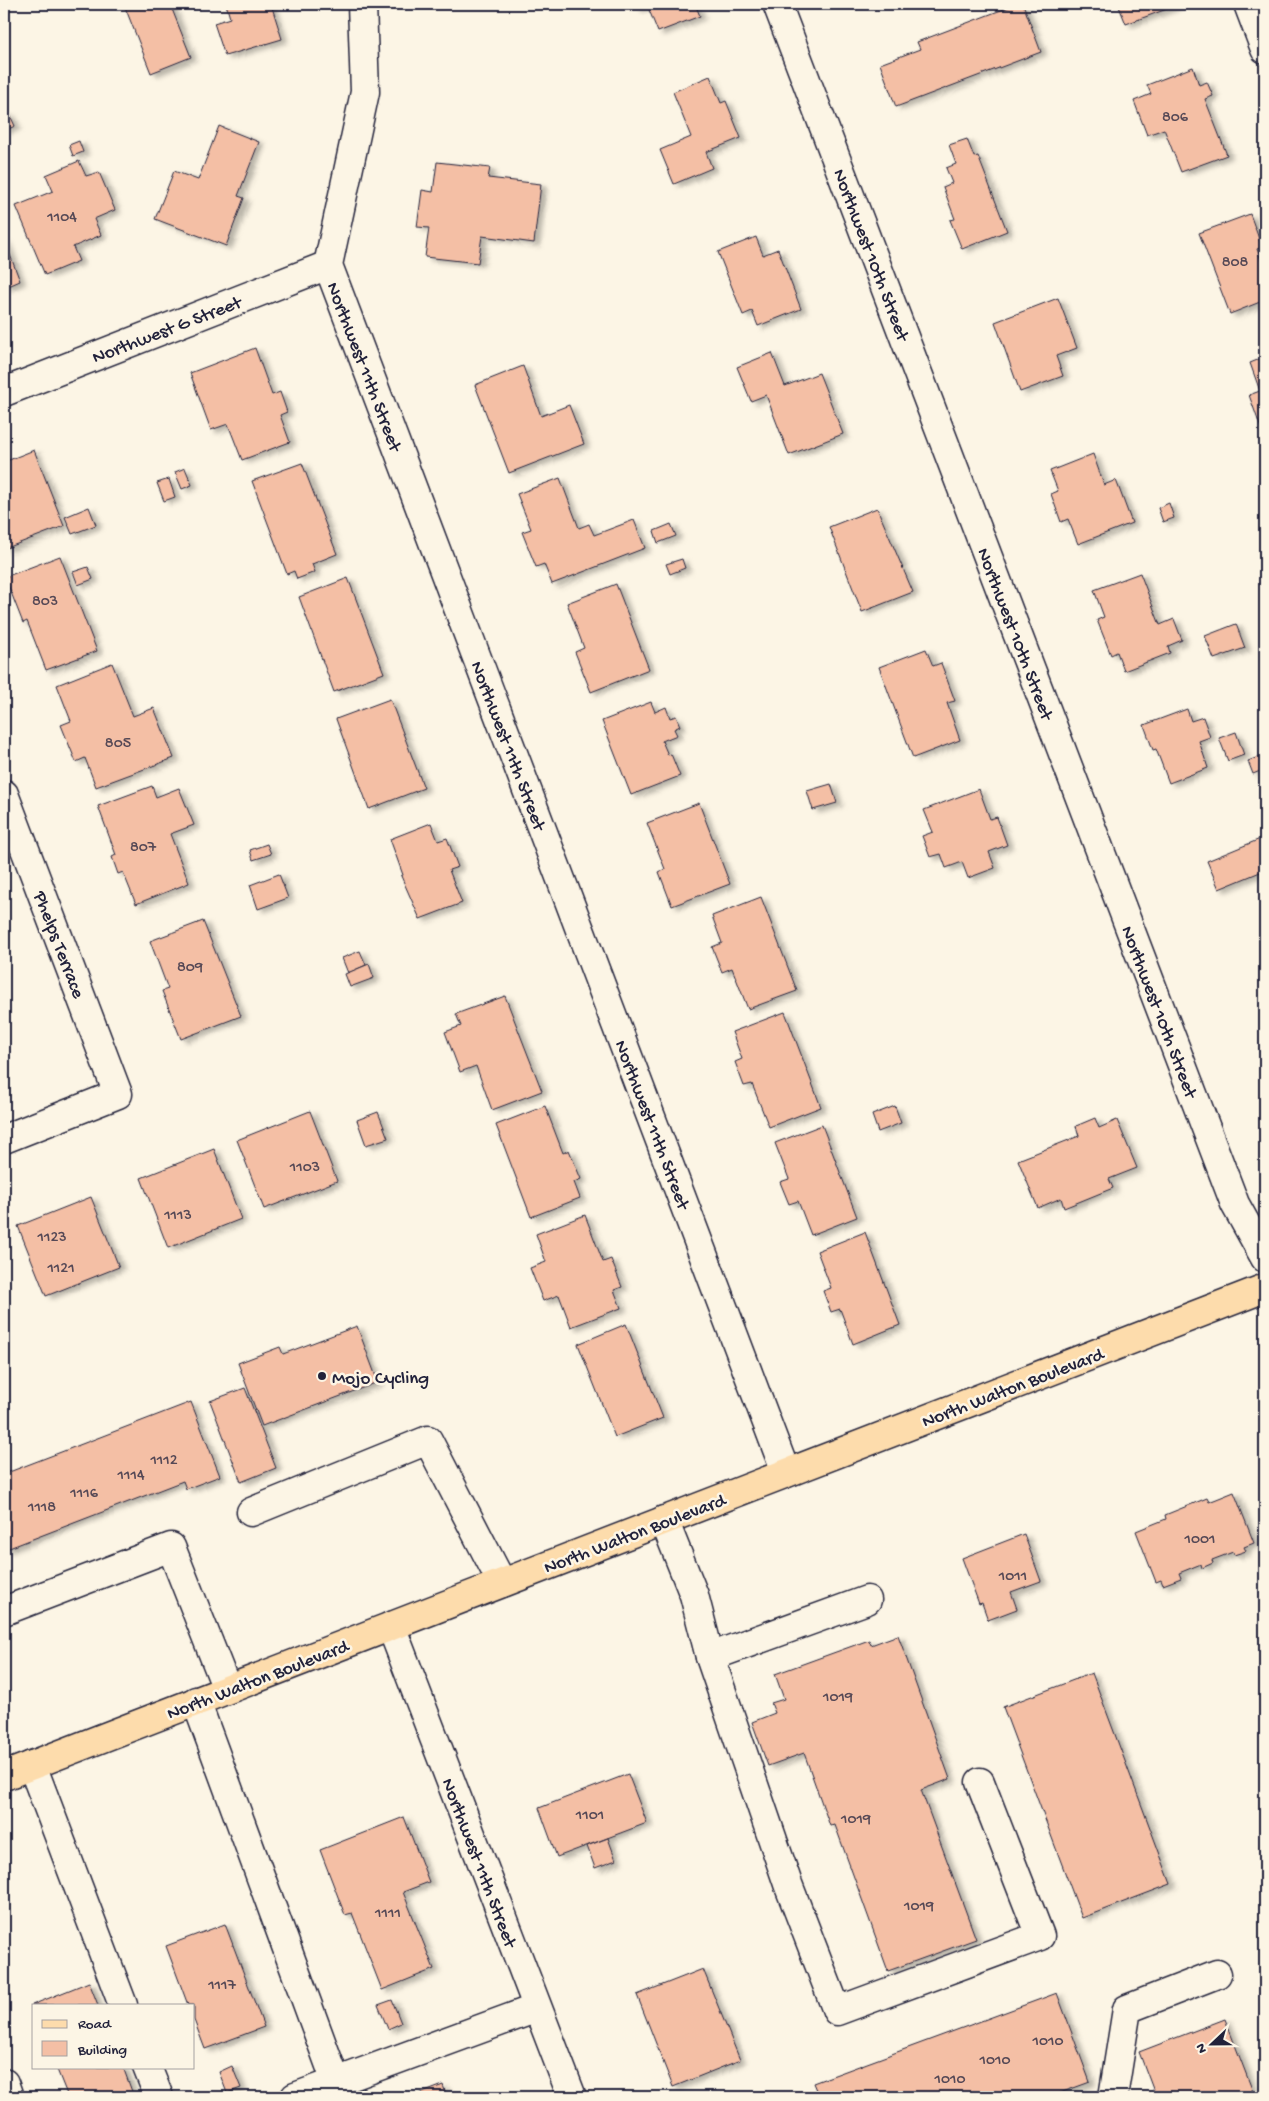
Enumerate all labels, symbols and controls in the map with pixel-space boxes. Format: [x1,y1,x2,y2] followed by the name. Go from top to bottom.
[1162,109,1189,128] house number: 806
[826,166,914,347] street label: Northwest 10th Street
[46,209,77,228] house number: 1104
[1222,254,1249,273] house number: 808
[320,279,406,457] street label: Northwest 11th Street
[89,291,247,370] street label: Northwest G Street
[970,545,1058,726] street label: Northwest 10th Street
[32,593,58,612] house number: 803
[464,658,550,836] street label: Northwest 11th Street
[105,735,131,754] house number: 805
[130,839,157,858] house number: 807
[26,887,89,1002] street label: Phelps Terrace
[1114,923,1202,1104] street label: Northwest 10th Street
[177,959,203,978] house number: 809
[608,1037,694,1215] street label: Northwest 11th Street
[289,1159,320,1178] house number: 1103
[163,1207,192,1226] house number: 1113
[36,1229,67,1248] house number: 1123
[46,1260,75,1279] house number: 1121
[919,1343,1109,1435] street label: North Walton Boulevard
[332,1368,429,1391] place label: Mojo Cycling
[316,1370,328,1382] marker: Mojo Cycling
[149,1452,178,1471] house number: 1112
[117,1467,145,1486] house number: 1114
[69,1485,99,1504] house number: 1116
[541,1489,731,1581] street label: North Walton Boulevard
[27,1499,56,1518] house number: 1118
[1183,1531,1216,1550] house number: 1001
[998,1568,1027,1587] house number: 1011
[164,1635,354,1727] street label: North Walton Boulevard
[822,1689,853,1708] house number: 1019
[435,1775,521,1953] street label: Northwest 11th Street
[575,1807,604,1826] house number: 1101
[840,1811,871,1830] house number: 1019
[903,1898,934,1917] house number: 1019
[374,1905,401,1924] house number: 1111
[207,1977,237,1996] house number: 1117
[32,2004,195,2068] legend
[78,2016,112,2034] text: Road
[1186,2018,1236,2068] north arrow
[1031,2033,1064,2052] house number: 1010
[1193,2041,1212,2055] text: N
[77,2042,127,2060] text: Building
[978,2052,1011,2071] house number: 1010
[933,2071,966,2090] house number: 1010

